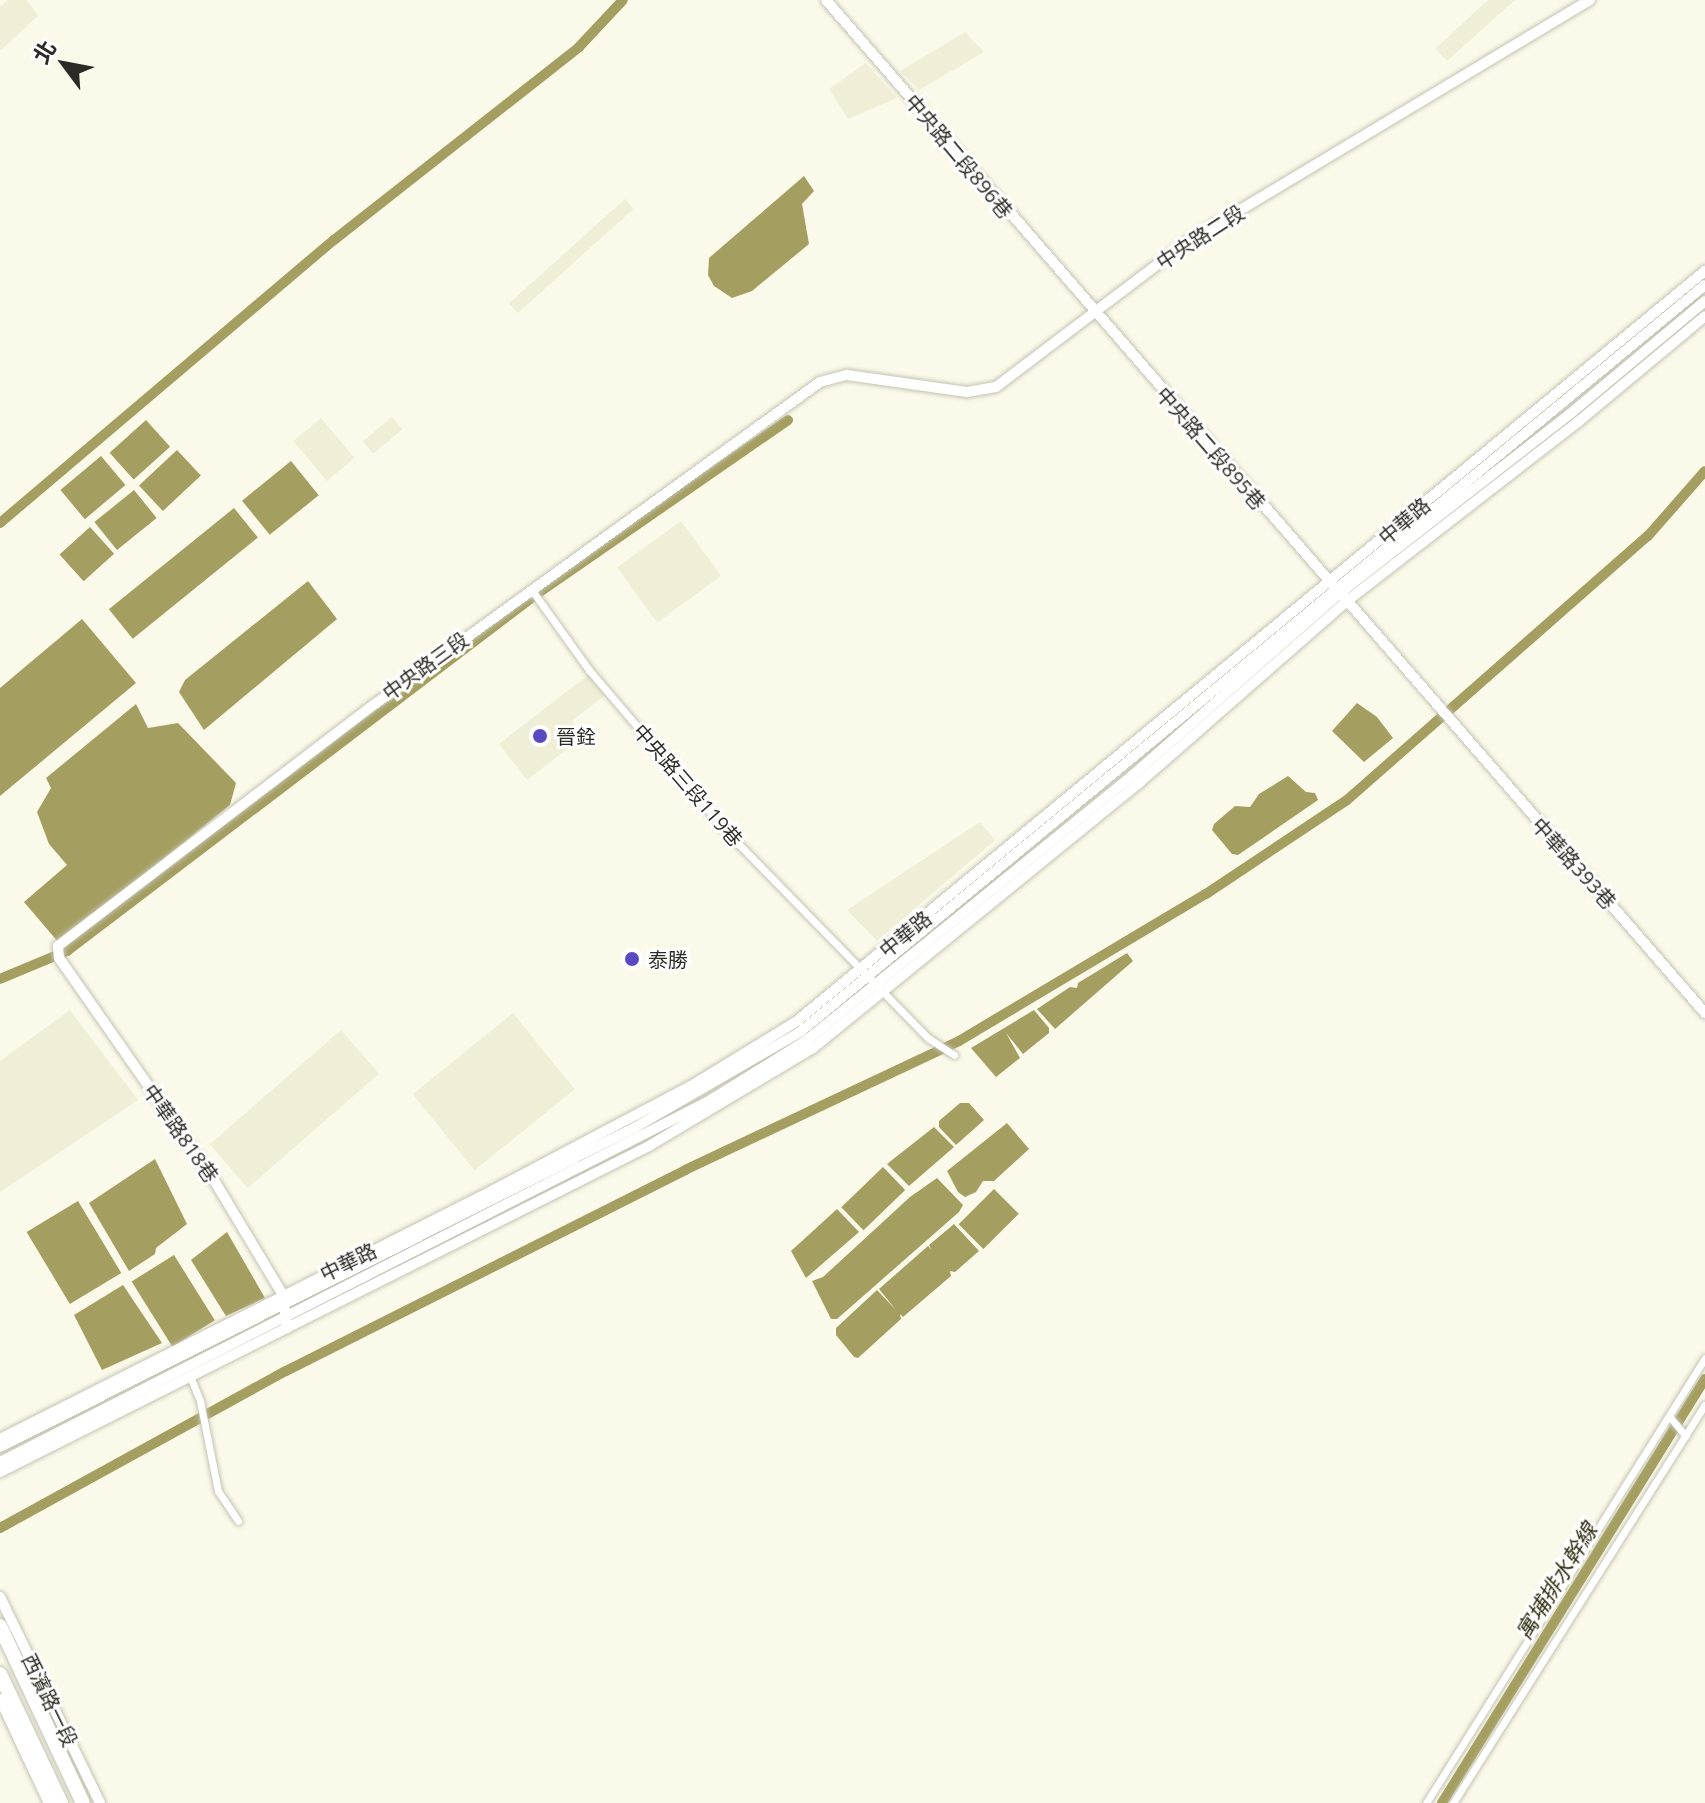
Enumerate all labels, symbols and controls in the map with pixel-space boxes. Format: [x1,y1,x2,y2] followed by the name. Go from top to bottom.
[24,24,104,104] north arrow
[25,34,62,69] text: 北
[900,89,1018,223] street label: 中央路二段896巷
[1152,200,1248,274] street label: 中央路二段
[1151,382,1271,514] street label: 中央路二段895巷
[1373,493,1435,549] street label: 中華路
[377,627,473,705] street label: 中央路三段
[628,719,748,851] street label: 中央路三段119巷
[556,724,596,748] place label: 晉銓
[531,727,549,745] marker: 晉銓
[1527,812,1621,914] street label: 中華路393巷
[874,906,936,962] street label: 中華路
[648,947,688,971] place label: 泰勝
[623,950,641,968] marker: 泰勝
[138,1079,224,1187] street label: 中華路818巷
[316,1238,380,1286] street label: 中華路
[1510,1518,1602,1644] water label: 寓埔排水幹線
[17,1650,83,1750] street label: 西濱路一段

